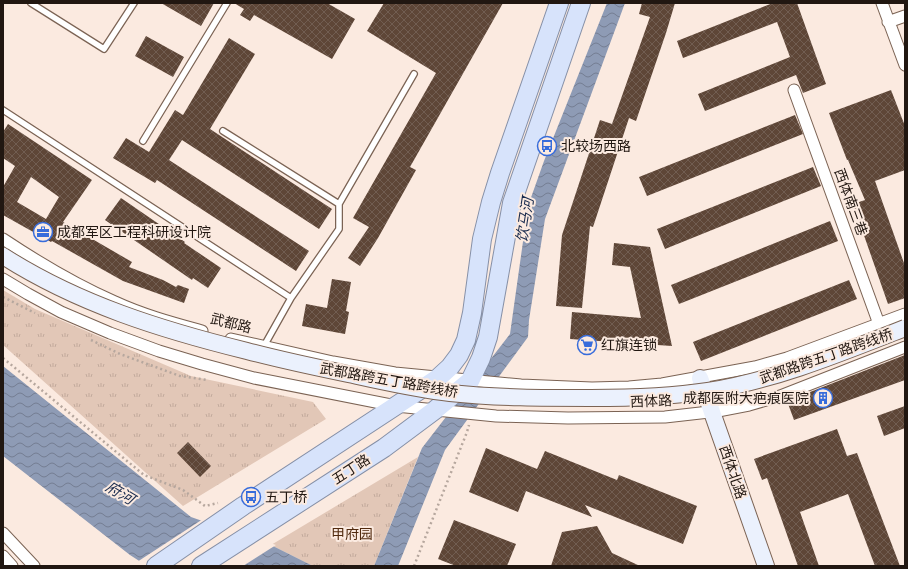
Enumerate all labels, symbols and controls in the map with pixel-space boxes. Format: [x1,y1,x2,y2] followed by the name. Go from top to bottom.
[536,135,558,157] bus stop icon: 北较场西路
[561,136,631,155] place label: 北较场西路
[831,166,872,238] street label: 西体南三巷
[511,193,538,244] water label: 饮马河
[32,221,54,243] office icon: 成都军区工程科研设计院
[57,222,211,241] place label: 成都军区工程科研设计院
[208,308,254,337] street label: 武都路
[757,324,895,387] street label: 武都路跨五丁路跨线桥
[576,334,598,356] supermarket icon: 红旗连锁
[601,335,657,354] place label: 红旗连锁
[319,358,460,401] street label: 武都路跨五丁路跨线桥
[812,387,834,409] building icon: 成都医附大疤痕医院
[683,388,809,407] place label: 成都医附大疤痕医院
[630,390,672,411] street label: 西体路
[715,442,752,501] street label: 西体北路
[328,449,374,488] street label: 五丁路
[103,476,141,510] water label: 府河
[240,486,262,508] bus stop icon: 五丁桥
[265,487,307,506] place label: 五丁桥
[331,524,373,543] park label: 甲府园

